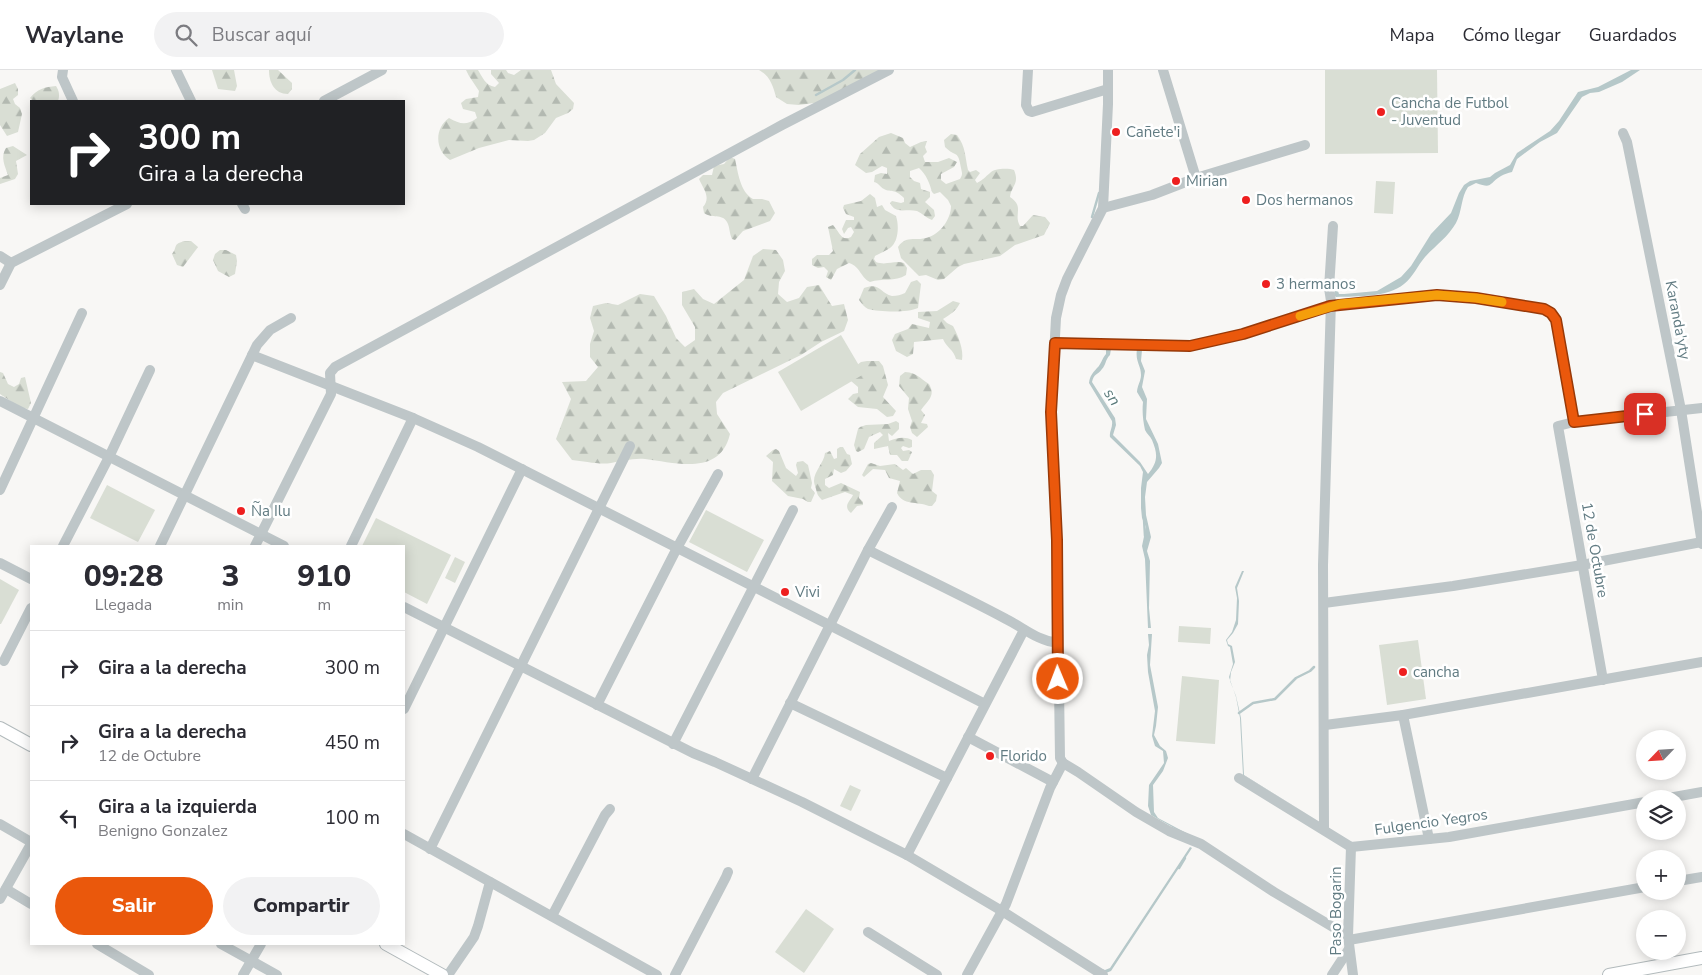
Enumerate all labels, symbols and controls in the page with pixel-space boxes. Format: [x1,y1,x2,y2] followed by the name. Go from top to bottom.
[154,12,504,57] search box
[25,19,124,51] text: Waylane
[172,21,200,49] icon: search
[212,22,311,48] text: Buscar aquí
[1390,23,1435,47] text: Mapa
[1463,23,1561,47] text: Cómo llegar
[1589,23,1677,47] text: Guardados
[1391,93,1509,130] place label: Cancha de Futbol - Juventud
[1375,106,1387,118] marker: Cancha de Futbol - Juventud
[138,114,241,161] text: 300 m
[55,120,120,185] icon: right
[1126,122,1180,142] place label: Cañete'i
[1110,126,1122,138] marker: Cañete'i
[138,159,304,189] text: Gira a la derecha
[1186,171,1228,191] place label: Mirian
[1170,175,1182,187] marker: Mirian
[1256,190,1353,210] place label: Dos hermanos
[1240,194,1252,206] marker: Dos hermanos
[1276,274,1356,294] place label: 3 hermanos
[1260,278,1272,290] marker: 3 hermanos
[1661,279,1696,361] street label: Karanda'yty
[1098,384,1126,410] water label: sn
[1624,393,1666,435] pin
[1631,400,1659,428] icon: arrive
[251,501,291,521] place label: Ña Ilu
[1577,501,1613,599] street label: 12 de Octubre
[235,505,247,517] marker: Ña Ilu
[84,556,163,597] text: 09:28
[221,556,239,597] text: 3
[297,556,351,597] text: 910
[794,582,820,602] place label: Vivi
[779,586,791,598] marker: Vivi
[95,594,152,616] text: Llegada
[217,594,244,616] text: min
[317,594,331,616] text: m
[1031,652,1083,704] position arrow
[55,654,83,682] icon: right
[98,655,247,681] text: Gira a la derecha
[325,655,380,681] text: 300 m
[1413,662,1460,682] place label: cancha
[1397,666,1409,678] marker: cancha
[98,719,247,745] text: Gira a la derecha
[55,729,83,757] icon: right
[325,730,380,756] text: 450 m
[1636,730,1686,780] north arrow
[1636,730,1686,960] map controls
[98,745,201,767] text: 12 de Octubre
[1000,746,1047,766] place label: Florido
[984,750,996,762] marker: Florido
[1636,790,1686,840] button: layers
[98,794,257,820] text: Gira a la izquierda
[55,804,83,832] icon: left
[1373,804,1489,840] street label: Fulgencio Yegros
[325,805,380,831] text: 100 m
[98,820,228,842] text: Benigno Gonzalez
[1636,850,1686,900] button: +
[1326,866,1346,956] street label: Paso Bogarin
[55,877,213,935] button: Salir
[223,877,380,935] button: Compartir
[1636,910,1686,960] button: −

